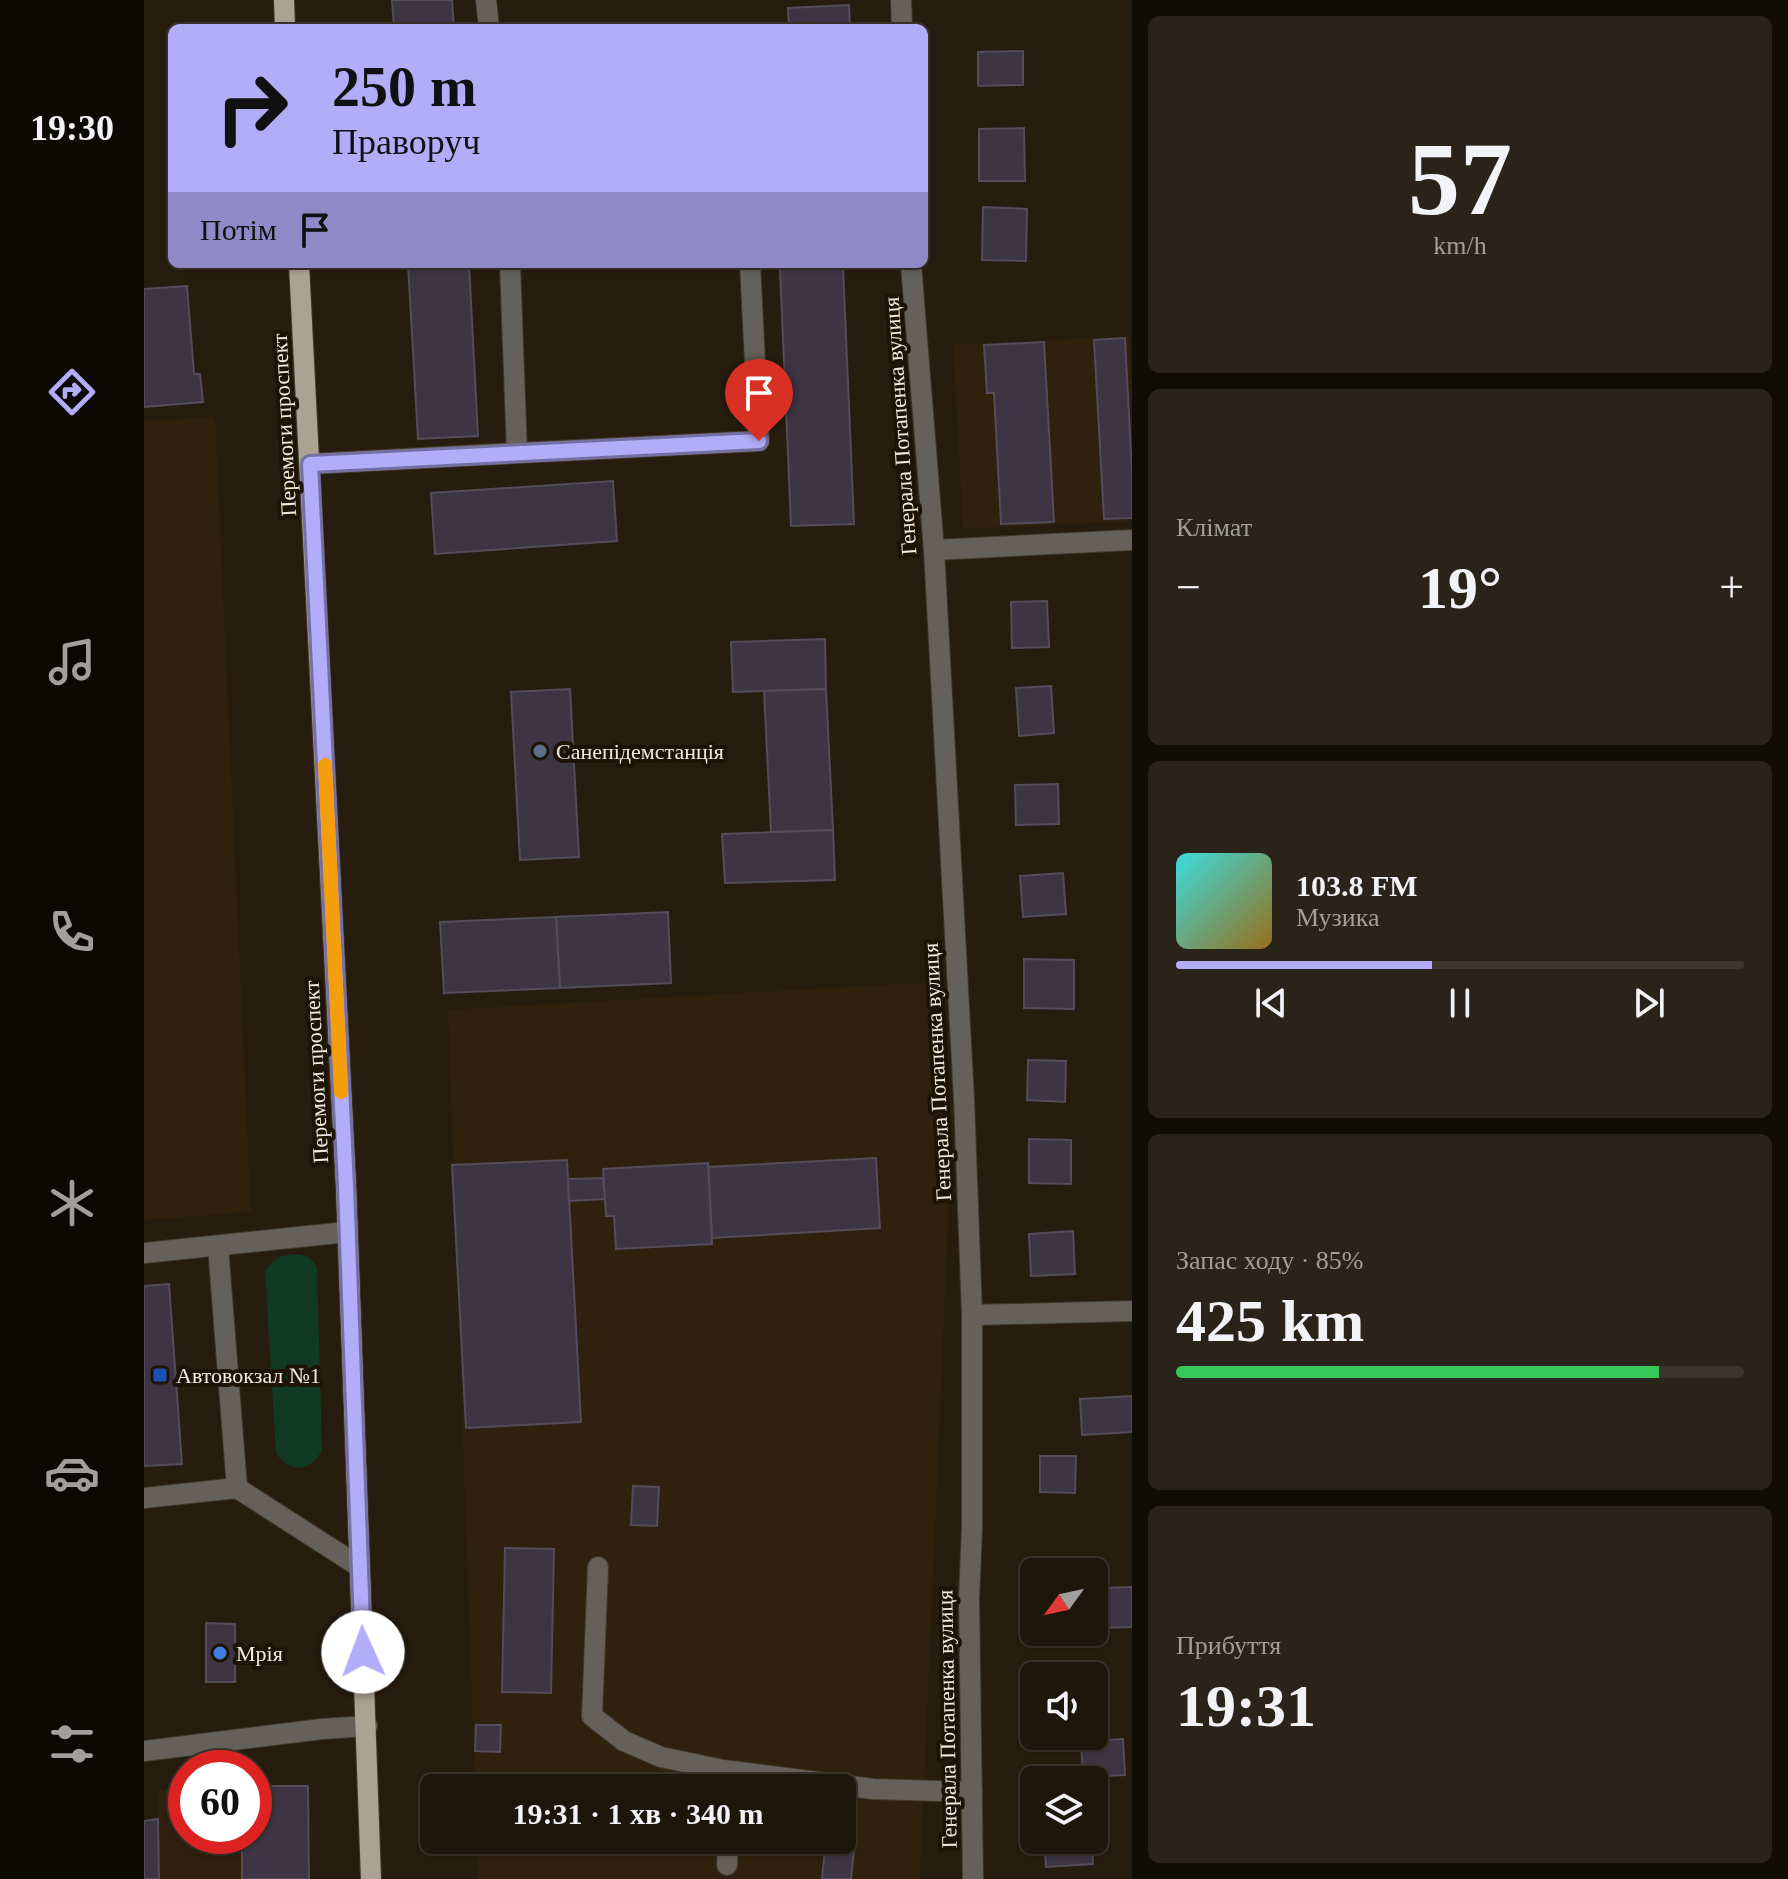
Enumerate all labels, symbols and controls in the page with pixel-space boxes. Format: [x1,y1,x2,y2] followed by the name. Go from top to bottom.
[200,56,304,160] icon: right
[332,56,477,118] text: 250 m
[30,108,114,148] text: 19:30
[1408,121,1512,236] text: 57
[332,122,480,162] text: Праворуч
[293,208,337,252] icon: arrive
[200,213,277,246] text: Потім
[1433,231,1487,260] text: km/h
[879,296,921,556] street label: Генерала Потапенка вулиця
[267,332,301,517] street label: Перемоги проспект
[725,359,793,441] pin
[44,364,100,420] icon: directions
[737,371,781,415] icon: arrive
[1176,513,1252,542] text: Клімат
[1418,555,1502,621] text: 19°
[1176,563,1201,612] text: −
[1719,563,1744,612] text: +
[44,634,100,690] icon: music
[556,739,724,764] place label: Санепідемстанція
[531,742,549,760] marker: Санепідемстанція
[1296,869,1418,902] text: 103.8 FM
[1296,903,1379,932] text: Музика
[44,904,100,960] icon: phone
[918,942,956,1202] street label: Генерала Потапенка вулиця
[299,979,333,1164] street label: Перемоги проспект
[1249,981,1293,1025] icon: previous
[1438,981,1482,1025] icon: pause
[1627,981,1671,1025] icon: next
[44,1175,100,1231] icon: climate
[1176,1246,1364,1275] text: Запас ходу · 85%
[1176,1288,1364,1354] text: 425 km
[176,1363,321,1388] place label: Автовокзал №1
[151,1366,169,1384] marker: Автовокзал №1
[44,1445,100,1501] icon: car
[1020,1558,1108,1646] north arrow
[1020,1558,1108,1854] map controls
[932,1589,962,1849] street label: Генерала Потапенка вулиця
[321,1610,405,1694] position arrow
[1176,1631,1281,1660] text: Прибуття
[236,1641,283,1666] place label: Мрія
[211,1644,229,1662] marker: Мрія
[1020,1662,1108,1750] button: sound
[1176,1673,1316,1739] text: 19:31
[44,1716,100,1772] icon: filters
[168,1750,272,1854] speed limit sign: 60
[1020,1766,1108,1854] button: layers
[512,1797,764,1830] text: 19:31 · 1 хв · 340 m

